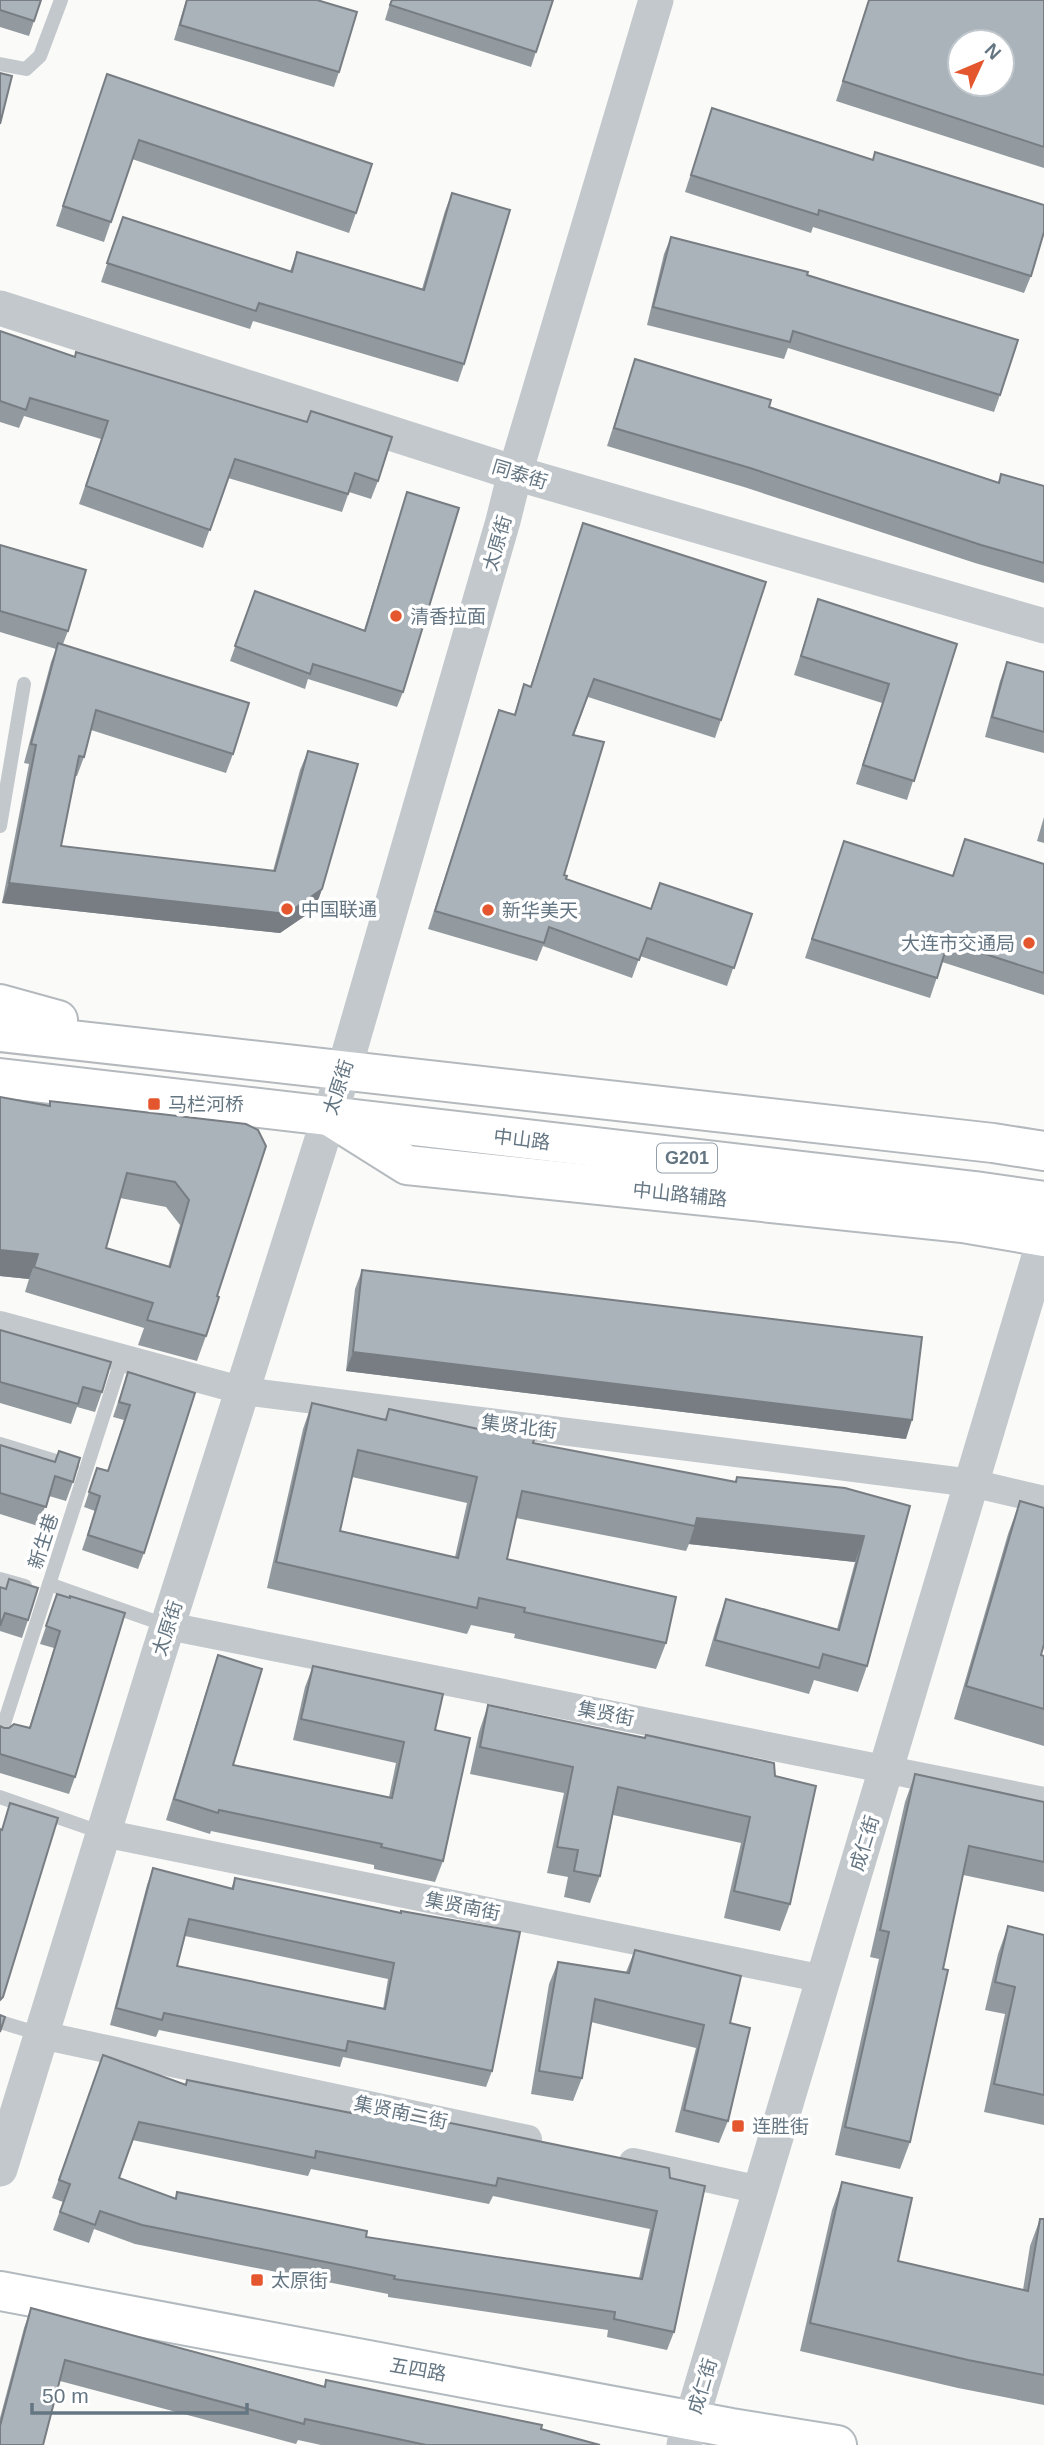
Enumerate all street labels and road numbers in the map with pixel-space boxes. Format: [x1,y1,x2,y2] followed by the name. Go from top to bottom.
[490,456,550,493] street label: 同泰街
[480,513,515,573] street label: 太原街
[320,1057,357,1118] street label: 太原街
[492,1126,552,1153] street label: 中山路
[657,1143,717,1172] road number: G201
[632,1179,728,1210] street label: 中山路辅路
[480,1411,558,1442] street label: 集贤北街
[25,1511,62,1572] street label: 新生巷
[149,1598,186,1659] street label: 太原街
[576,1698,636,1729] street label: 集贤街
[846,1813,883,1873] street label: 成仁街
[424,1889,502,1924] street label: 集贤南街
[352,2092,450,2133] street label: 集贤南二街
[388,2354,448,2385] street label: 五四路
[684,2356,721,2416] street label: 成仁街

